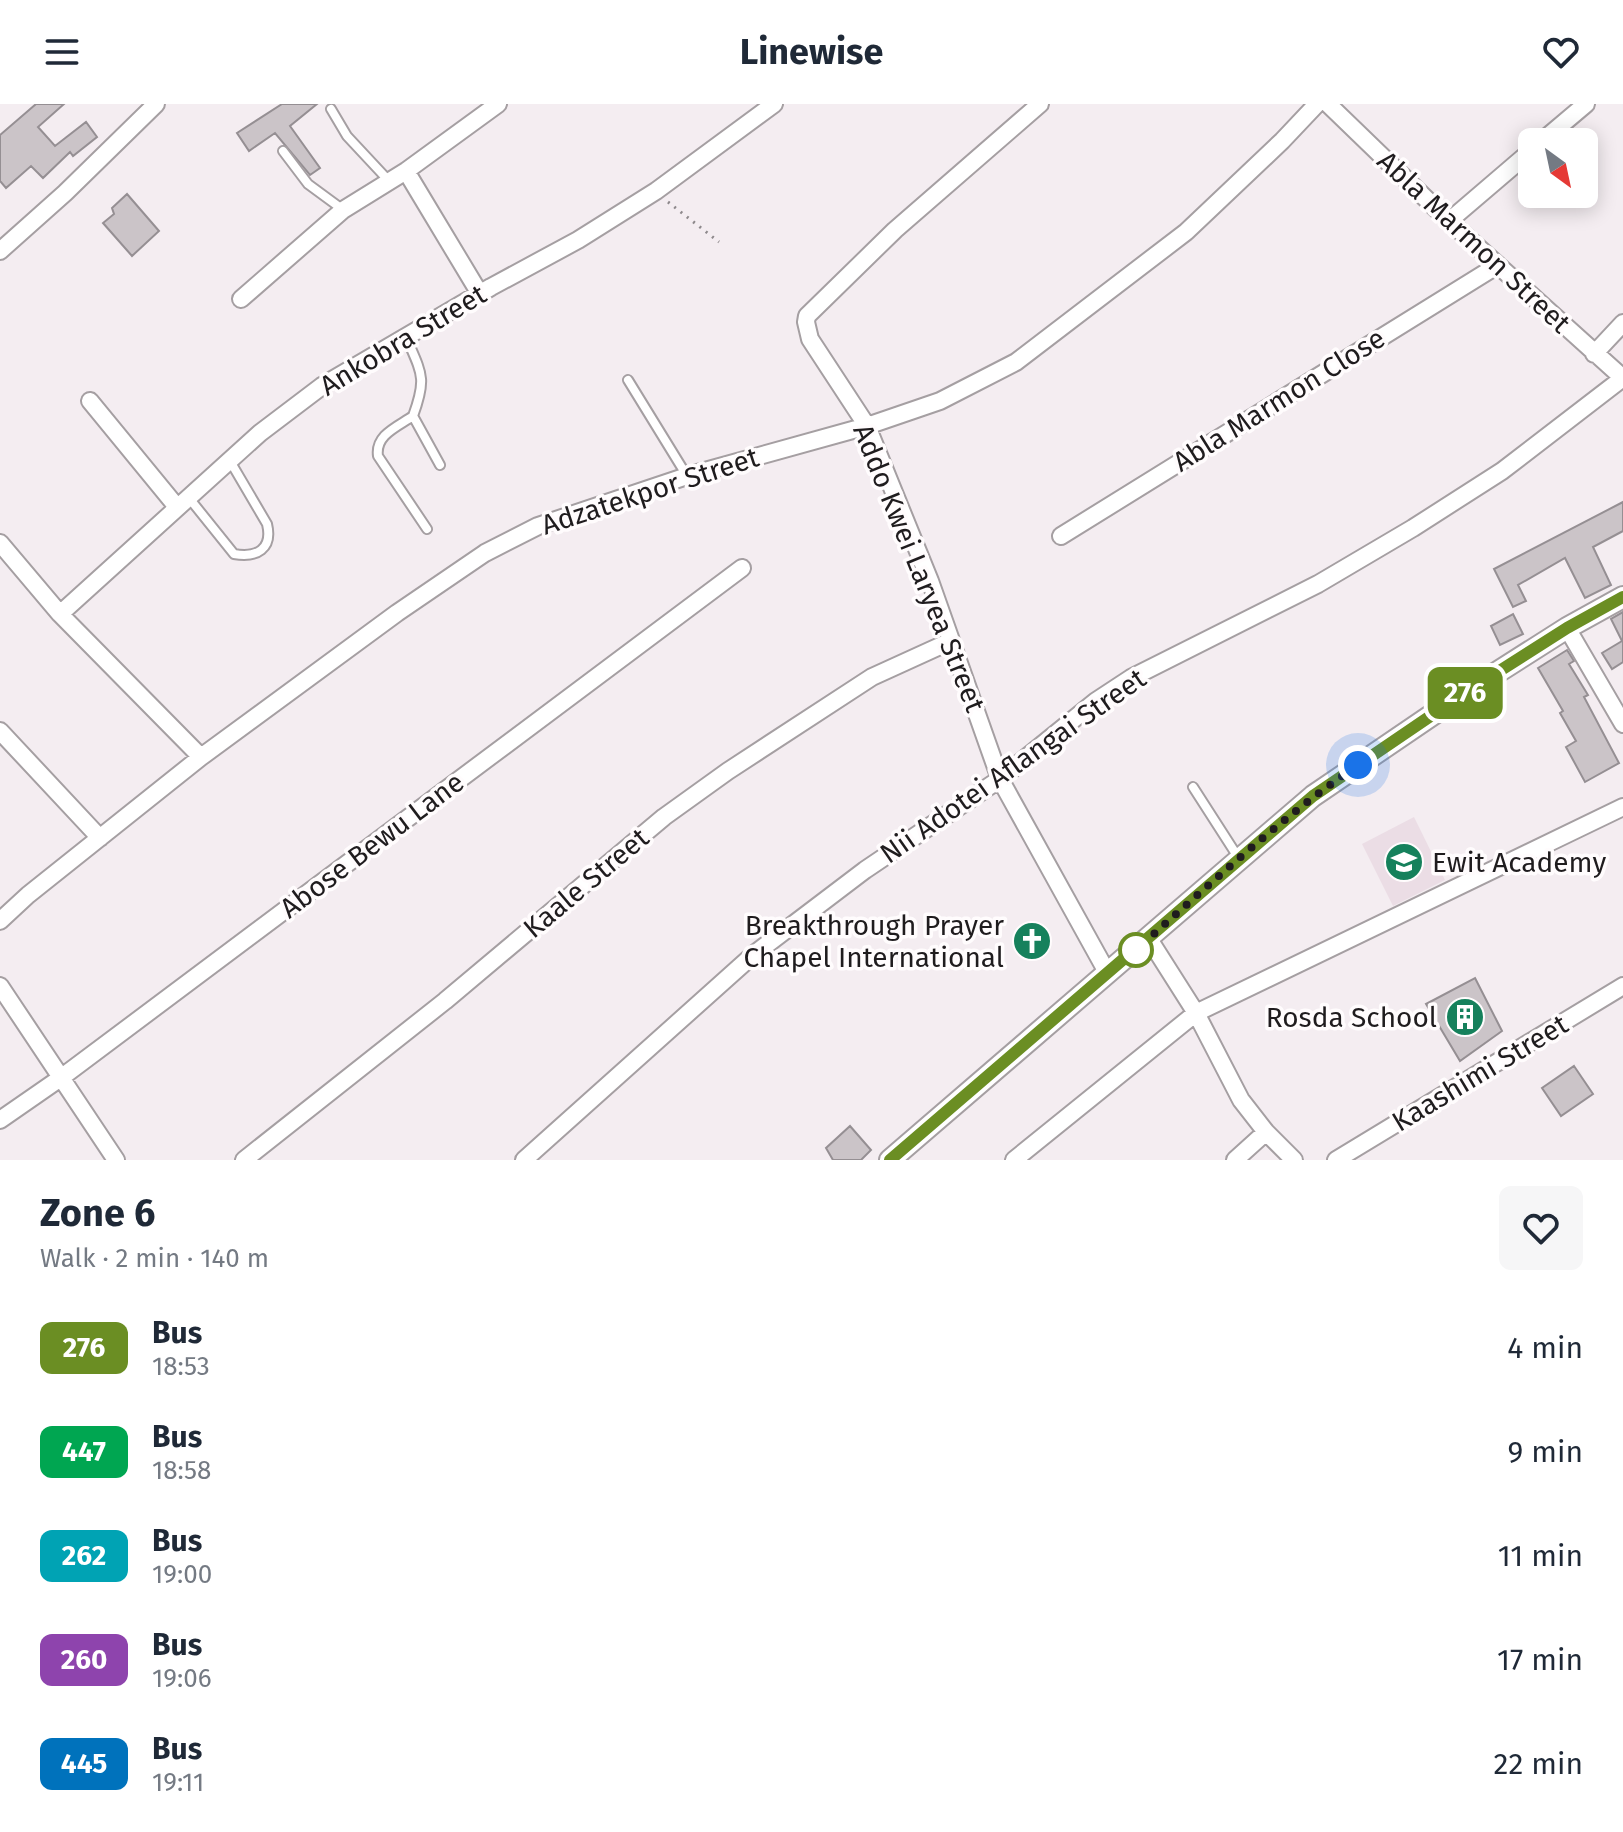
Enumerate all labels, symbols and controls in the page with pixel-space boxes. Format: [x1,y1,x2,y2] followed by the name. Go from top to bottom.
[40,30,84,74] icon: menu
[740,30,883,74] text: Linewise
[1539,30,1583,74] icon: heart
[1518,128,1598,208] north arrow
[1518,128,1598,208] map controls
[1371,144,1578,340] street label: Abla Marmon Street
[314,277,493,403] street label: Ankobra Street
[1167,321,1391,479] street label: Abla Marmon Close
[846,419,992,717] street label: Addo Kwei Laryea Street
[537,440,764,542] street label: Adzatekpor Street
[874,661,1153,870] street label: Nii Adotei Aflangai Street
[1419,667,1511,719] line badge: 276
[1444,676,1486,709] text: 276
[1338,745,1378,785] your location
[274,765,470,925] street label: Abose Bewu Lane
[517,821,656,945] street label: Kaale Street
[1383,841,1425,883] school or university icon: Ewit Academy
[1432,846,1606,879] place label: Ewit Academy
[743,909,1004,974] place label: Breakthrough Prayer Chapel International
[1011,920,1053,962] church icon: Breakthrough Prayer Chapel International
[1119,933,1153,967] unlabelled marker
[1444,996,1486,1038] building icon: Rosda School
[1266,1001,1437,1034] place label: Rosda School
[1386,1007,1575,1138] street label: Kaashimi Street
[1499,1186,1583,1270] button: heart
[40,1190,155,1236] text: Zone 6
[40,1243,269,1274] text: Walk · 2 min · 140 m
[152,1315,202,1351] text: Bus
[1507,1330,1583,1366] text: 4 min
[63,1331,105,1364] text: 276
[152,1351,210,1382] text: 18:53
[152,1419,202,1455] text: Bus
[1508,1434,1583,1470] text: 9 min
[62,1435,106,1468] text: 447
[152,1455,211,1486] text: 18:58
[152,1523,202,1559] text: Bus
[1498,1538,1583,1574] text: 11 min
[62,1539,106,1572] text: 262
[152,1559,212,1590] text: 19:00
[152,1627,202,1663] text: Bus
[1497,1642,1583,1678] text: 17 min
[61,1643,107,1676] text: 260
[152,1663,212,1694] text: 19:06
[152,1731,202,1767] text: Bus
[1494,1746,1583,1782] text: 22 min
[61,1747,107,1780] text: 445
[152,1767,204,1798] text: 19:11

